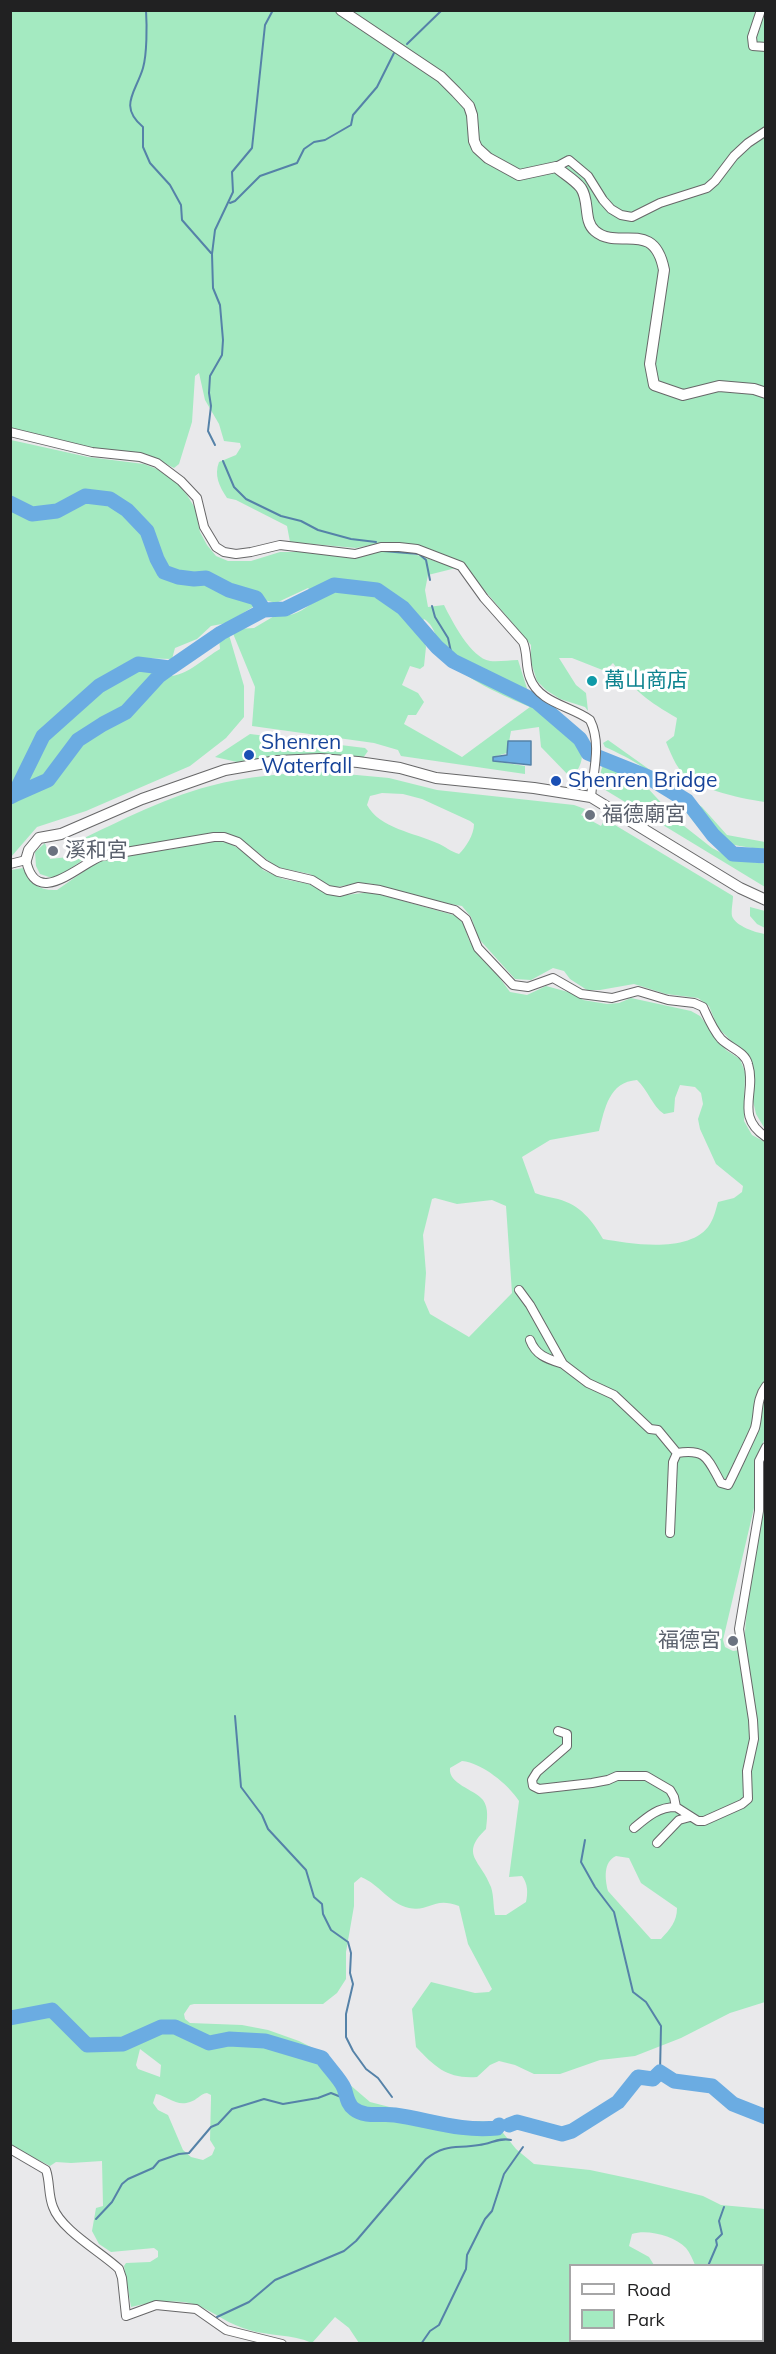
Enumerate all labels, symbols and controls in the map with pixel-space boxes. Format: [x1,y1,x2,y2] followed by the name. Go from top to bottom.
[604,668,688,694] place label: 萬山商店
[585,674,599,688] marker: 萬山商店
[261,730,352,780] place label: Shenren Waterfall
[242,748,256,762] marker: Shenren Waterfall
[568,768,717,794] place label: Shenren Bridge
[549,774,563,788] marker: Shenren Bridge
[602,802,686,828] place label: 福德廟宮
[583,808,597,822] marker: 福德廟宮
[65,838,128,864] place label: 溪和宮
[46,844,60,858] marker: 溪和宮
[658,1628,721,1654] place label: 福德宮
[726,1634,740,1648] marker: 福德宮
[569,2264,764,2342] legend
[627,2278,671,2301] text: Road
[627,2308,665,2331] text: Park

